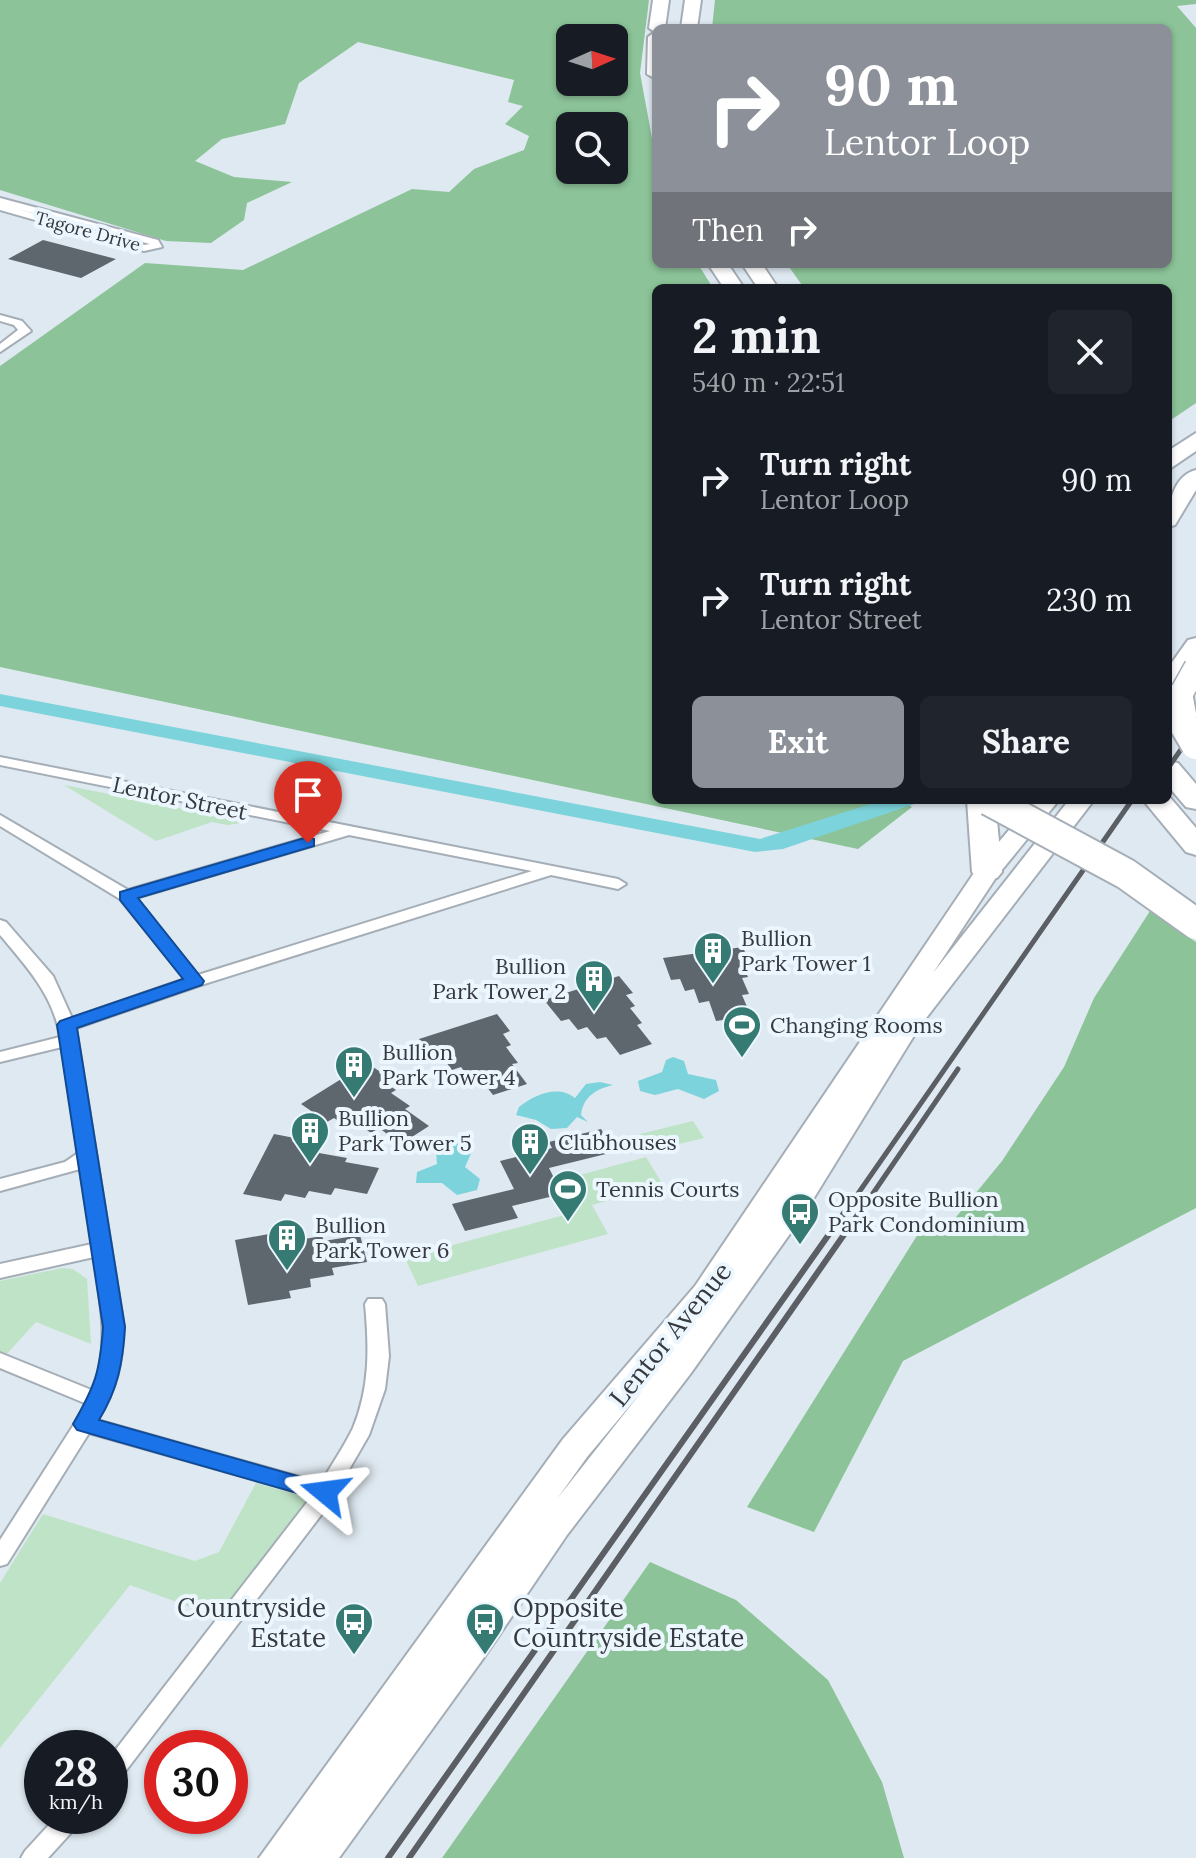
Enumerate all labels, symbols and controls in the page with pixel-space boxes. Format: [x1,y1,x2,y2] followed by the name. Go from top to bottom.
[556,24,628,96] north arrow
[556,24,628,184] map controls
[824,49,958,120] text: 90 m
[692,56,796,160] icon: right
[556,112,628,184] button: search
[824,119,1030,165] text: Lentor Loop
[33,206,143,256] street label: Tagore Drive
[780,208,824,252] icon: right
[692,211,764,249] text: Then
[692,305,821,366] text: 2 min
[1048,310,1132,394] button: close
[692,366,845,399] text: 540 m · 22:51
[760,445,911,483] text: Turn right
[692,458,736,502] icon: right
[1061,461,1132,499] text: 90 m
[760,483,909,516] text: Lentor Loop
[760,565,911,603] text: Turn right
[692,578,736,622] icon: right
[1046,581,1132,619] text: 230 m
[760,603,922,636] text: Lentor Street
[692,696,904,788] button: Exit
[920,696,1132,788] button: Share
[274,761,342,843] pin
[110,770,250,826] street label: Lentor Street
[286,773,330,817] icon: arrive
[741,924,871,977] place label: Bullion Park Tower 1
[692,930,734,985] building icon: Bullion Park Tower 1
[432,952,566,1005] place label: Bullion Park Tower 2
[573,958,615,1013] building icon: Bullion Park Tower 2
[721,1004,763,1059] sports icon: Changing Rooms
[770,1011,943,1039] place label: Changing Rooms
[382,1038,516,1091] place label: Bullion Park Tower 4
[333,1044,375,1099] building icon: Bullion Park Tower 4
[338,1104,472,1157] place label: Bullion Park Tower 5
[289,1110,331,1165] building icon: Bullion Park Tower 5
[509,1121,551,1176] building icon: Clubhouses
[558,1128,677,1156] place label: Clubhouses
[547,1168,589,1223] sports icon: Tennis Courts
[596,1175,740,1203] place label: Tennis Courts
[828,1185,1025,1238] place label: Opposite Bullion Park Condominium
[779,1191,821,1246] bus stop icon: Opposite Bullion Park Condominium
[315,1211,450,1264] place label: Bullion Park Tower 6
[266,1217,308,1272] building icon: Bullion Park Tower 6
[602,1255,738,1413] street label: Lentor Avenue
[283,1450,367,1534] position arrow
[177,1591,326,1654] place label: Countryside Estate
[513,1591,744,1654] place label: Opposite Countryside Estate
[333,1601,375,1656] bus stop icon: Countryside Estate
[464,1601,506,1656] bus stop icon: Opposite Countryside Estate
[144,1730,248,1834] speed limit sign: 30
[54,1746,98,1797] text: 28
[49,1789,103,1814] text: km/h

